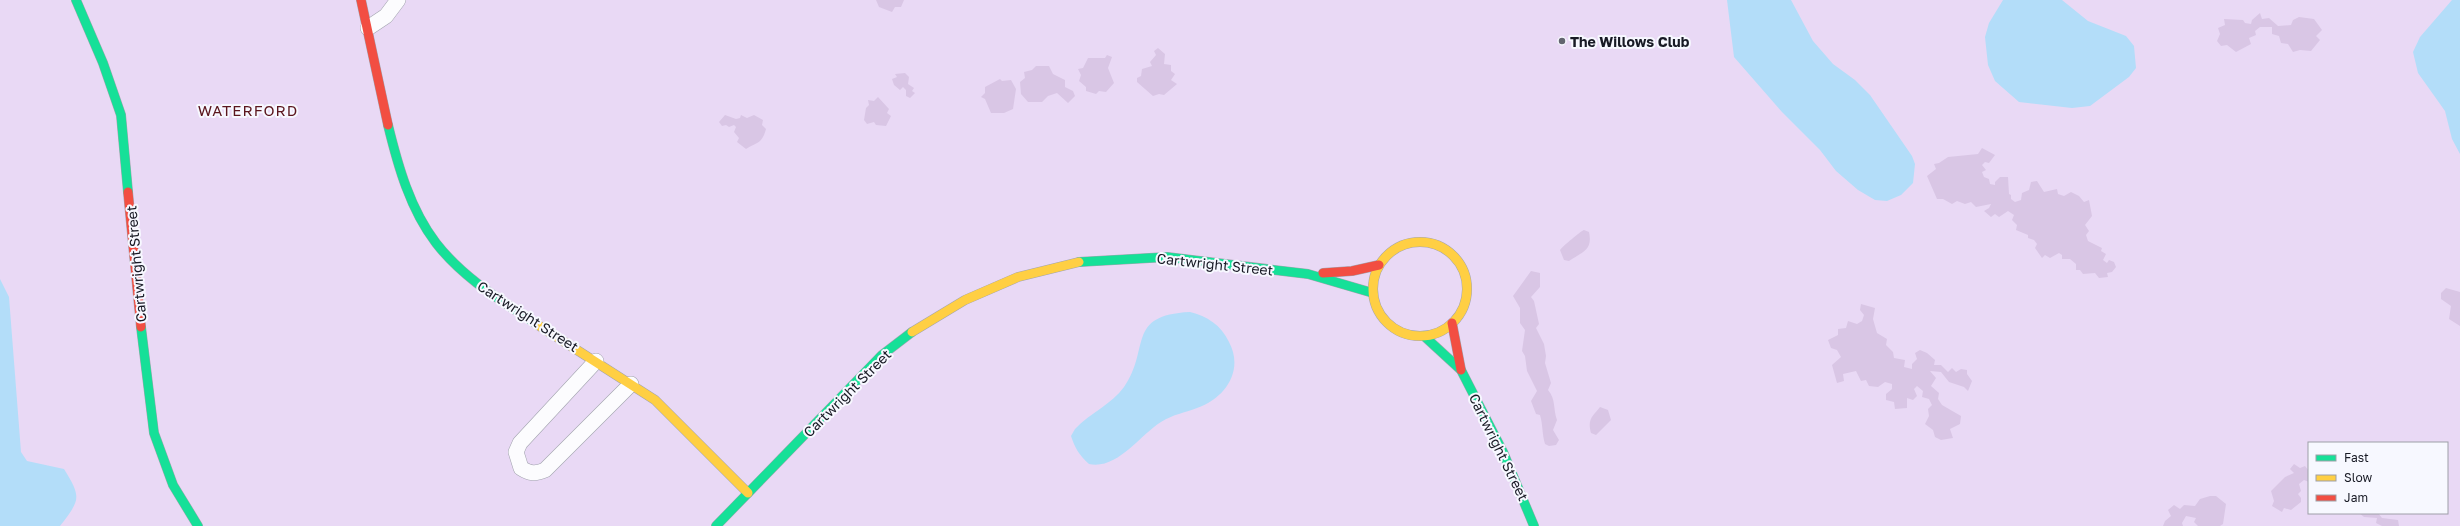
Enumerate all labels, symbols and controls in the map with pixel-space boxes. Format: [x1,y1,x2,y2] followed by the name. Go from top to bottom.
[1570,33,1690,50] place label: The Willows Club
[1557,36,1567,46] marker: The Willows Club
[198,101,298,119] district label: WATERFORD
[122,205,150,323] street label: Cartwright Street
[1156,249,1274,279] street label: Cartwright Street
[474,277,582,355] street label: Cartwright Street
[800,346,894,440] street label: Cartwright Street
[1466,391,1532,503] street label: Cartwright Street
[2308,442,2448,514] legend
[2344,450,2369,465] text: Fast
[2344,470,2372,485] text: Slow
[2344,490,2368,505] text: Jam

